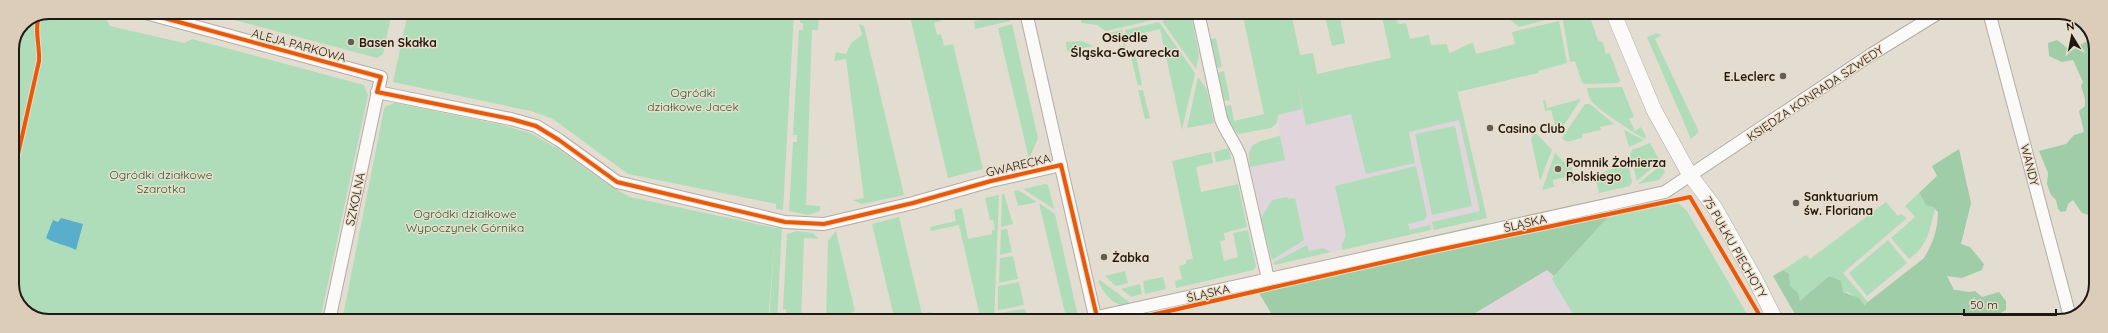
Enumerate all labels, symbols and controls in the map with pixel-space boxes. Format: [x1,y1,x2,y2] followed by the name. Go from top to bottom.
[2052,16,2092,56] north arrow
[2065,19,2075,34] text: N
[250,25,348,65] street label: ALEJA PARKOWA
[1071,29,1179,60] district label: Osiedle Śląska-Gwarecka
[359,35,437,50] place label: Basen Skałka
[346,37,356,47] marker: Basen Skałka
[1744,42,1886,144] street label: KSIĘDZA KONRADA SZWEDY
[1724,69,1775,84] place label: E.Leclerc
[1778,71,1788,81] marker: E.Leclerc
[647,85,739,114] park label: Ogródki działkowe Jacek
[1498,121,1565,136] place label: Casino Club
[1485,123,1495,133] marker: Casino Club
[2018,142,2043,188] street label: WANDY
[984,150,1052,180] street label: GWARECKA
[1566,155,1666,184] place label: Pomnik Żołnierza Polskiego
[1553,164,1563,174] marker: Pomnik Żołnierza Polskiego
[110,167,213,196] park label: Ogródki działkowe Szarotka
[342,171,368,227] street label: SZKOLNA
[1804,189,1878,218] place label: Sanktuarium św. Floriana
[1700,194,1770,301] street label: 75 PUŁKU PIECHOTY
[1791,198,1801,208] marker: Sanktuarium św. Floriana
[406,206,524,235] park label: Ogródki działkowe Wypoczynek Górnika
[1502,211,1548,235] street label: ŚLĄSKA
[1112,250,1149,265] place label: Żabka
[1099,252,1109,262] marker: Żabka
[1185,281,1231,305] street label: ŚLĄSKA
[1964,291,2056,317] scale bar
[1970,297,1998,312] text: 50 m

